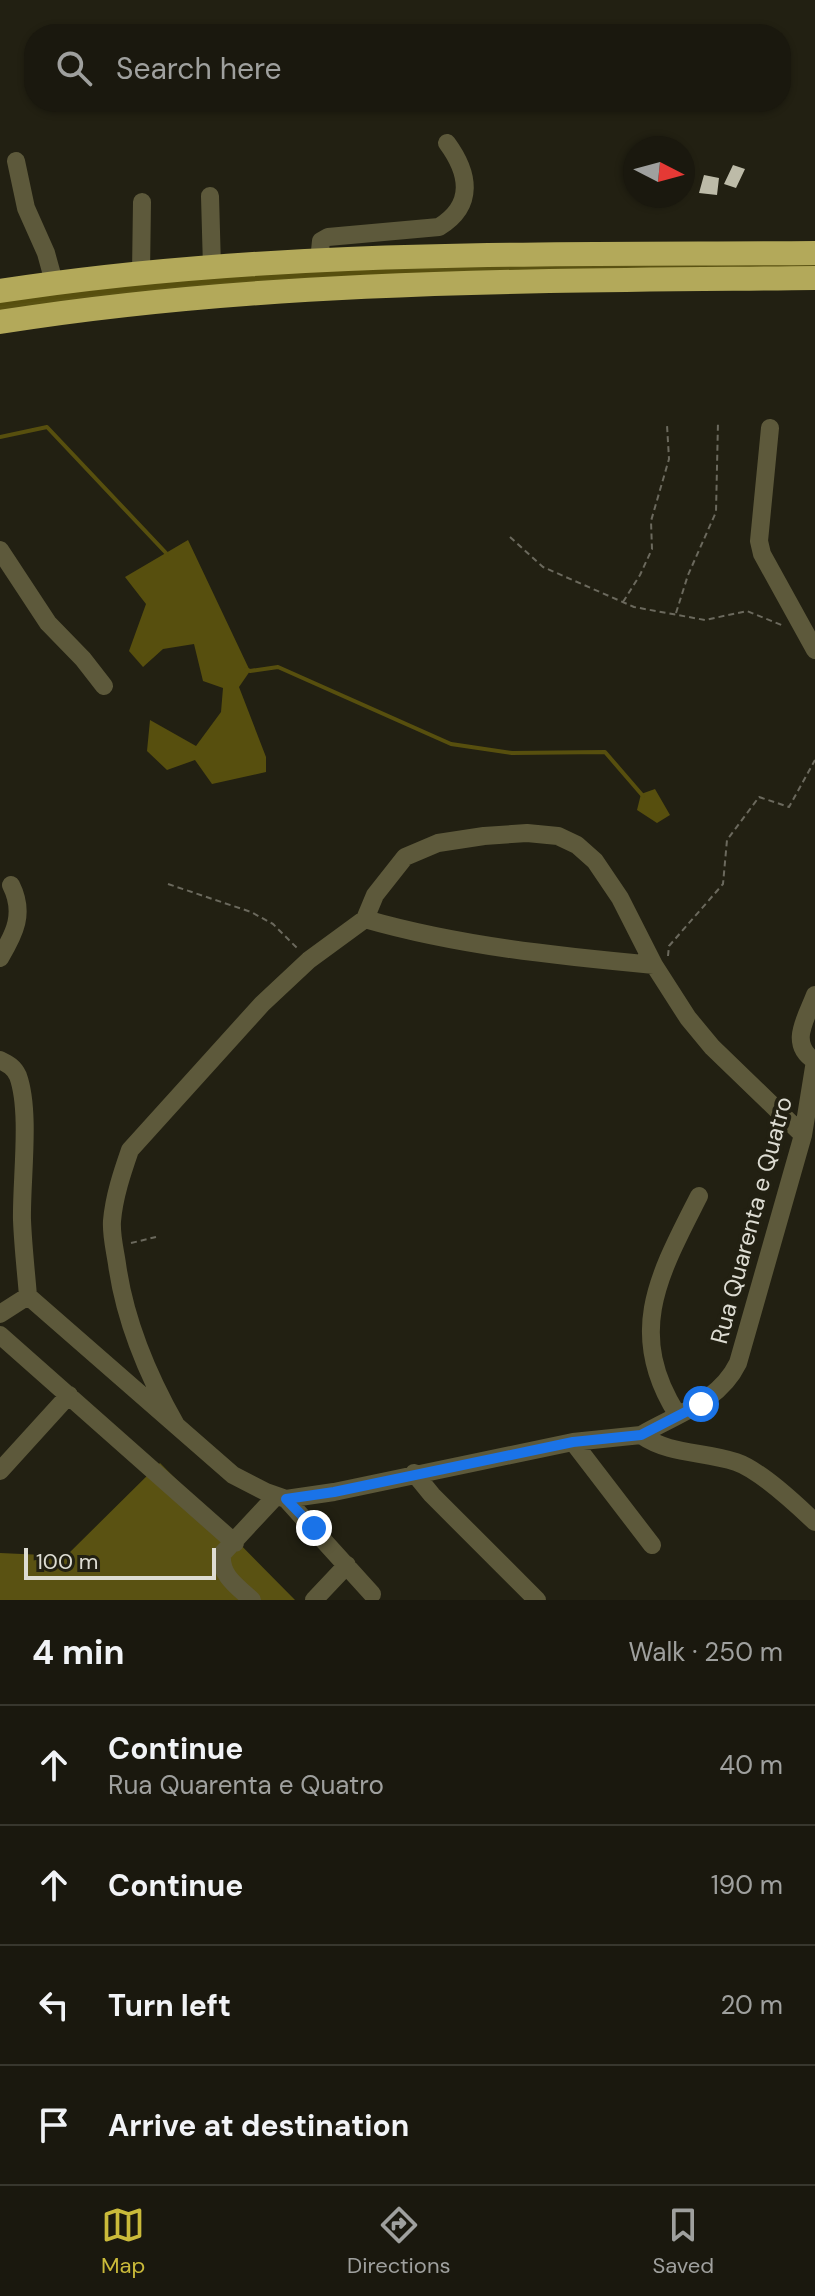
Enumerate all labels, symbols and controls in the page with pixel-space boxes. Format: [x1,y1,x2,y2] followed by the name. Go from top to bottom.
[24,24,791,112] search box
[52,46,96,90] icon: search
[116,49,282,88] text: Search here
[623,136,695,208] north arrow
[703,1093,799,1347] street label: Rua Quarenta e Quatro
[683,1386,719,1422] route start
[296,1510,332,1546] route end
[24,1544,216,1580] scale bar
[36,1547,98,1576] text: 100 m
[32,1630,124,1675] text: 4 min
[628,1635,783,1669] text: Walk · 250 m
[108,1729,243,1768] text: Continue
[32,1743,76,1787] icon: ahead
[719,1748,783,1782] text: 40 m
[108,1768,384,1802] text: Rua Quarenta e Quatro
[32,1863,76,1907] icon: ahead
[108,1866,243,1905] text: Continue
[711,1868,783,1902] text: 190 m
[32,1983,76,2027] icon: left
[108,1986,231,2025] text: Turn left
[720,1988,783,2022] text: 20 m
[32,2103,76,2147] icon: arrive
[108,2106,409,2145] text: Arrive at destination
[101,2203,145,2280] tab: Map
[347,2203,451,2280] tab: Directions
[652,2203,714,2280] tab: Saved

